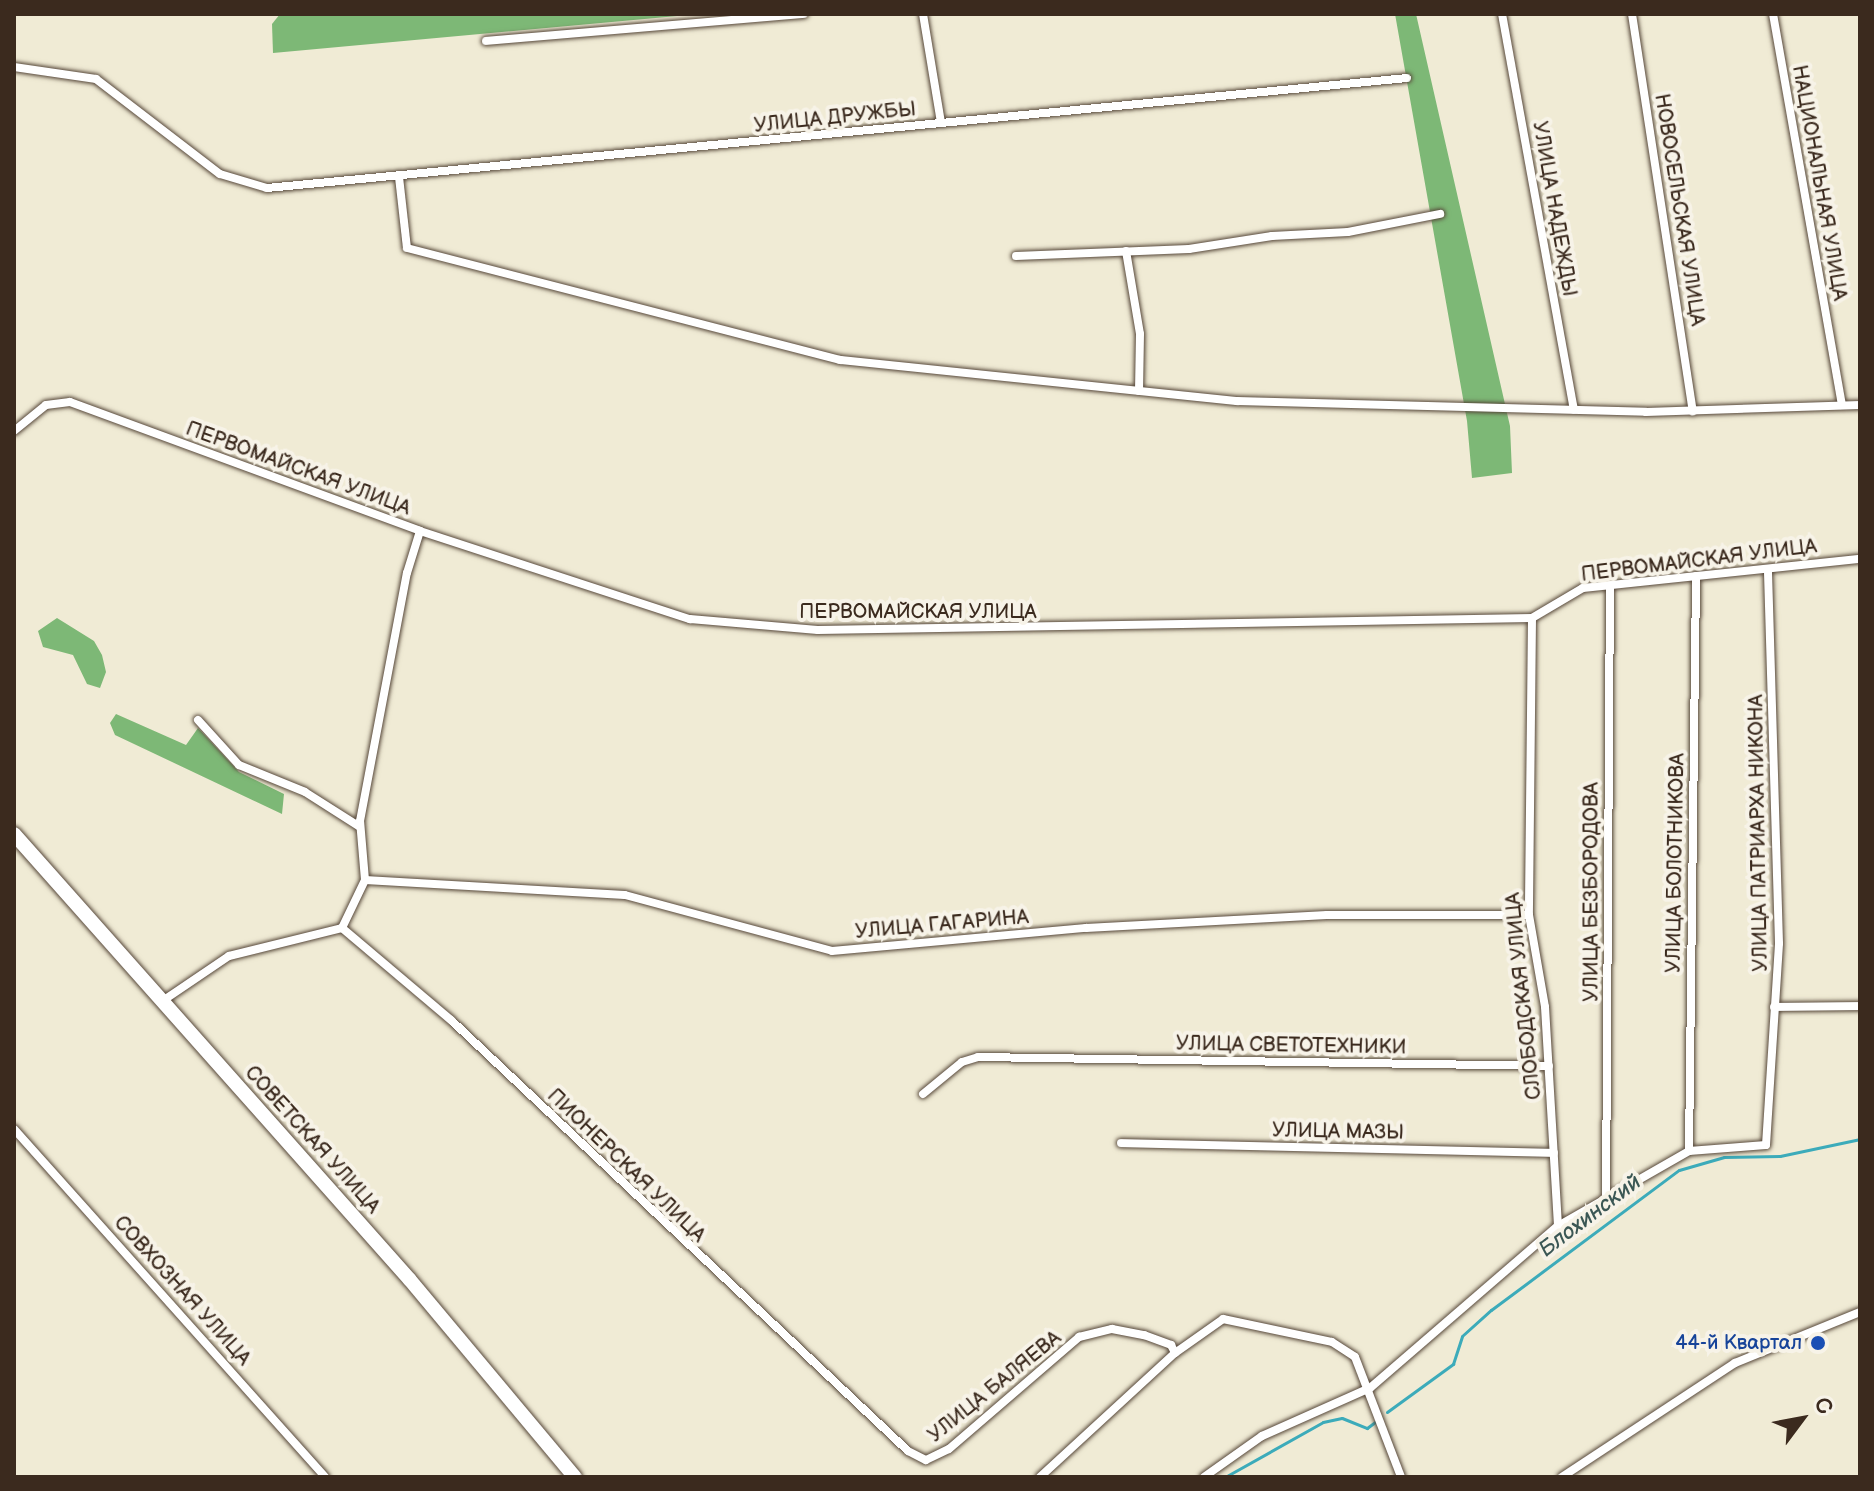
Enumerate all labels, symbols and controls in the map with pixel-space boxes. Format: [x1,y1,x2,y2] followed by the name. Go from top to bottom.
[1786,63,1852,303] street label: НАЦИОНАЛЬНАЯ УЛИЦА
[1649,92,1709,328] street label: НОВОСЕЛЬСКАЯ УЛИЦА
[753,98,917,138] street label: УЛИЦА ДРУЖБЫ
[1527,120,1581,298] street label: УЛИЦА НАДЕЖДЫ
[182,417,414,521] street label: ПЕРВОМАЙСКАЯ УЛИЦА
[1580,535,1818,587] street label: ПЕРВОМАЙСКАЯ УЛИЦА
[799,600,1037,624] street label: ПЕРВОМАЙСКАЯ УЛИЦА
[1745,694,1773,972] street label: УЛИЦА ПАТРИАРХА НИКОНА
[1662,753,1690,973] street label: УЛИЦА БОЛОТНИКОВА
[1580,782,1604,1002] street label: УЛИЦА БЕЗБОРОДОВА
[1501,891,1547,1101] street label: СЛОБОДСКАЯ УЛИЦА
[854,905,1030,945] street label: УЛИЦА ГАГАРИНА
[1176,1032,1406,1060] street label: УЛИЦА СВЕТОТЕХНИКИ
[239,1061,385,1219] street label: СОВЕТСКАЯ УЛИЦА
[542,1084,710,1248] street label: ПИОНЕРСКАЯ УЛИЦА
[1272,1119,1404,1145] street label: УЛИЦА МАЗЫ
[1534,1169,1646,1263] water label: Блохинский
[109,1211,255,1371] street label: СОВХОЗНАЯ УЛИЦА
[924,1326,1066,1448] street label: УЛИЦА БАЛЯЕВА
[1675,1331,1802,1355] place label: 44-й Квартал
[1809,1334,1827,1352] marker: 44-й Квартал
[1762,1379,1842,1459] north arrow
[1807,1392,1838,1420] text: С

